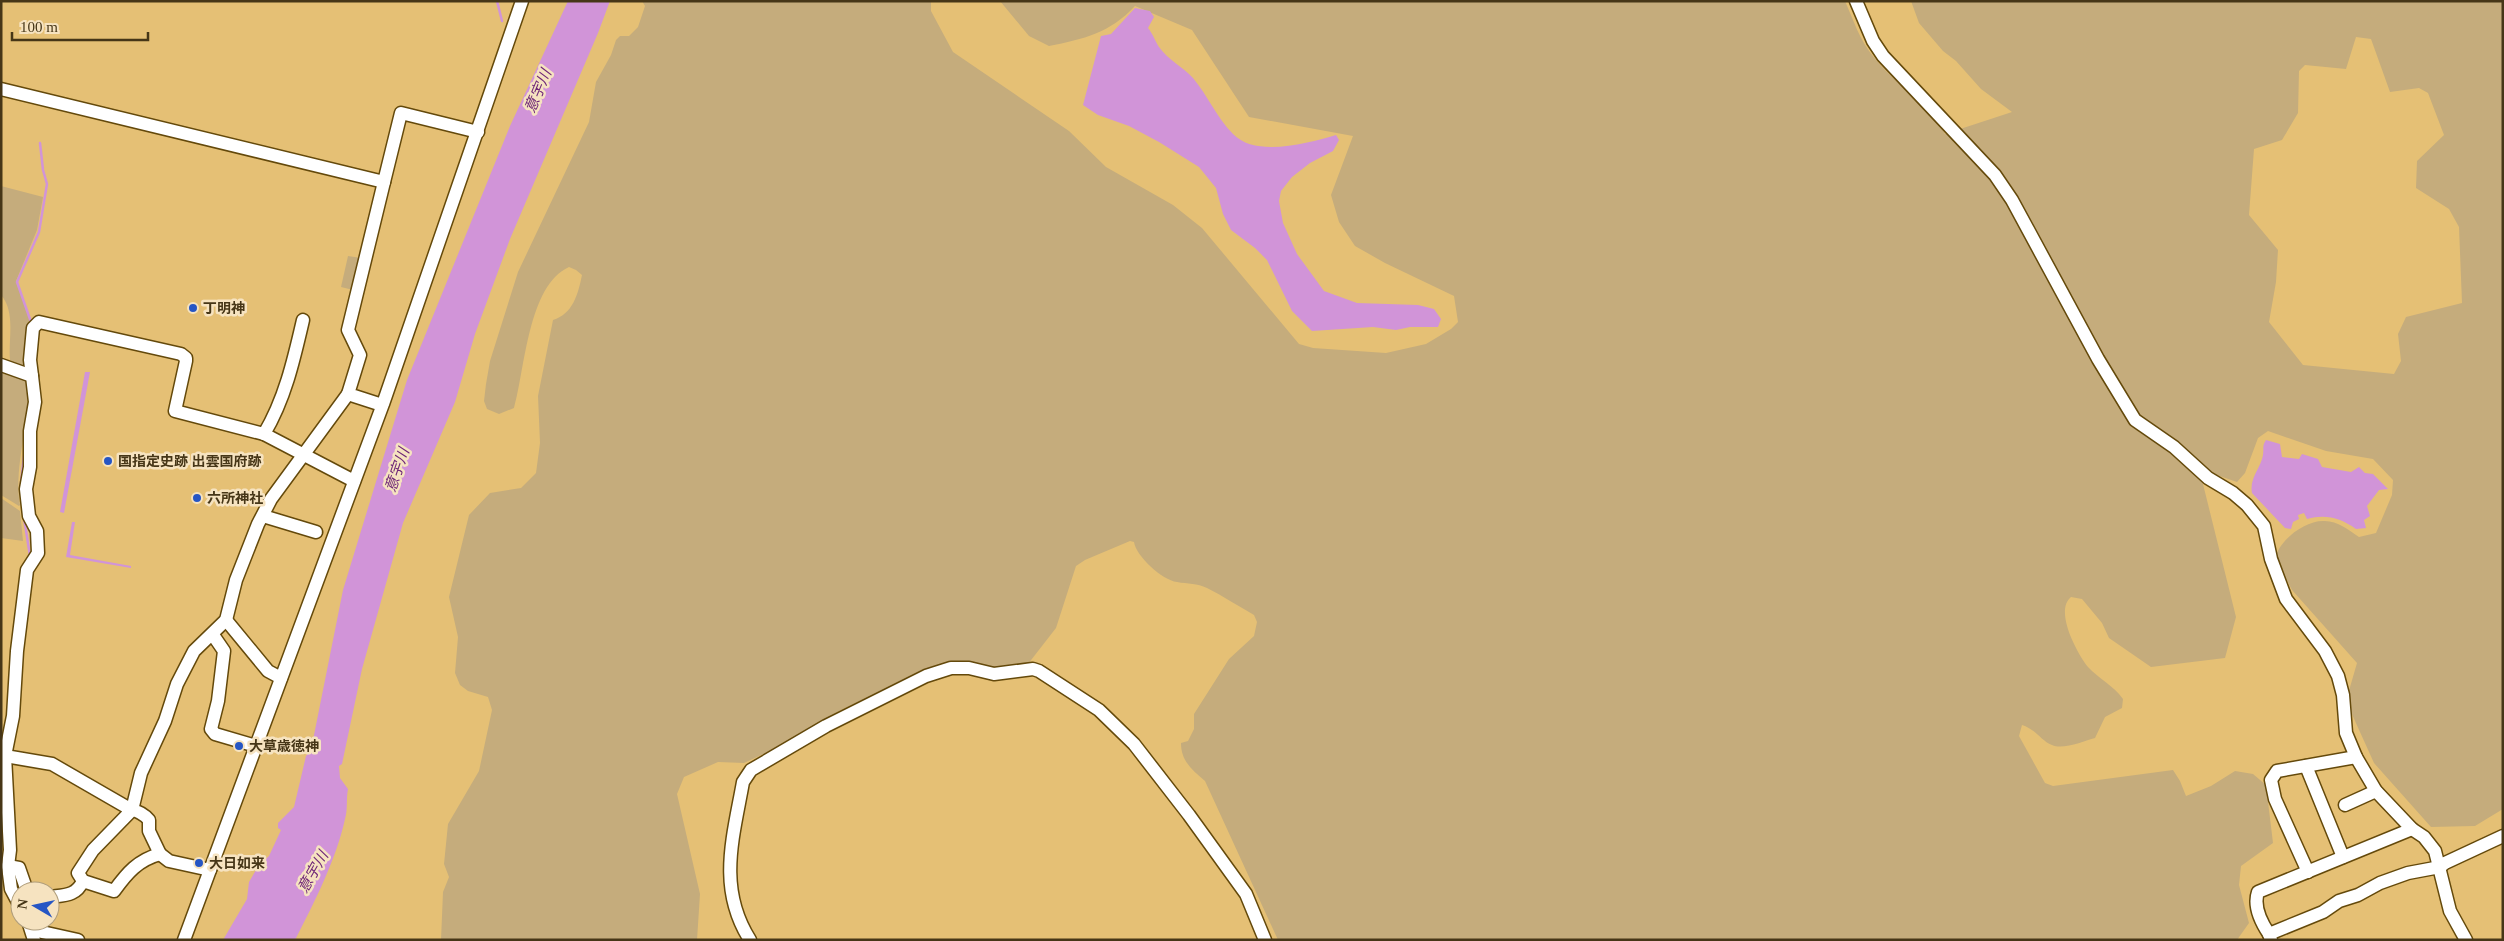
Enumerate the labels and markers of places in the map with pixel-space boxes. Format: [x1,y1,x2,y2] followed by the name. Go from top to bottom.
[203,300,245,316] place label: 丁明神
[187,302,199,314] marker: 丁明神
[118,453,262,469] place label: 国指定史跡 出雲国府跡
[102,455,114,467] marker: 国指定史跡 出雲国府跡
[207,490,263,506] place label: 六所神社
[191,492,203,504] marker: 六所神社
[249,738,319,754] place label: 大草歳徳神
[233,740,245,752] marker: 大草歳徳神
[209,856,265,871] place label: 大日如来
[193,857,205,869] marker: 大日如来

